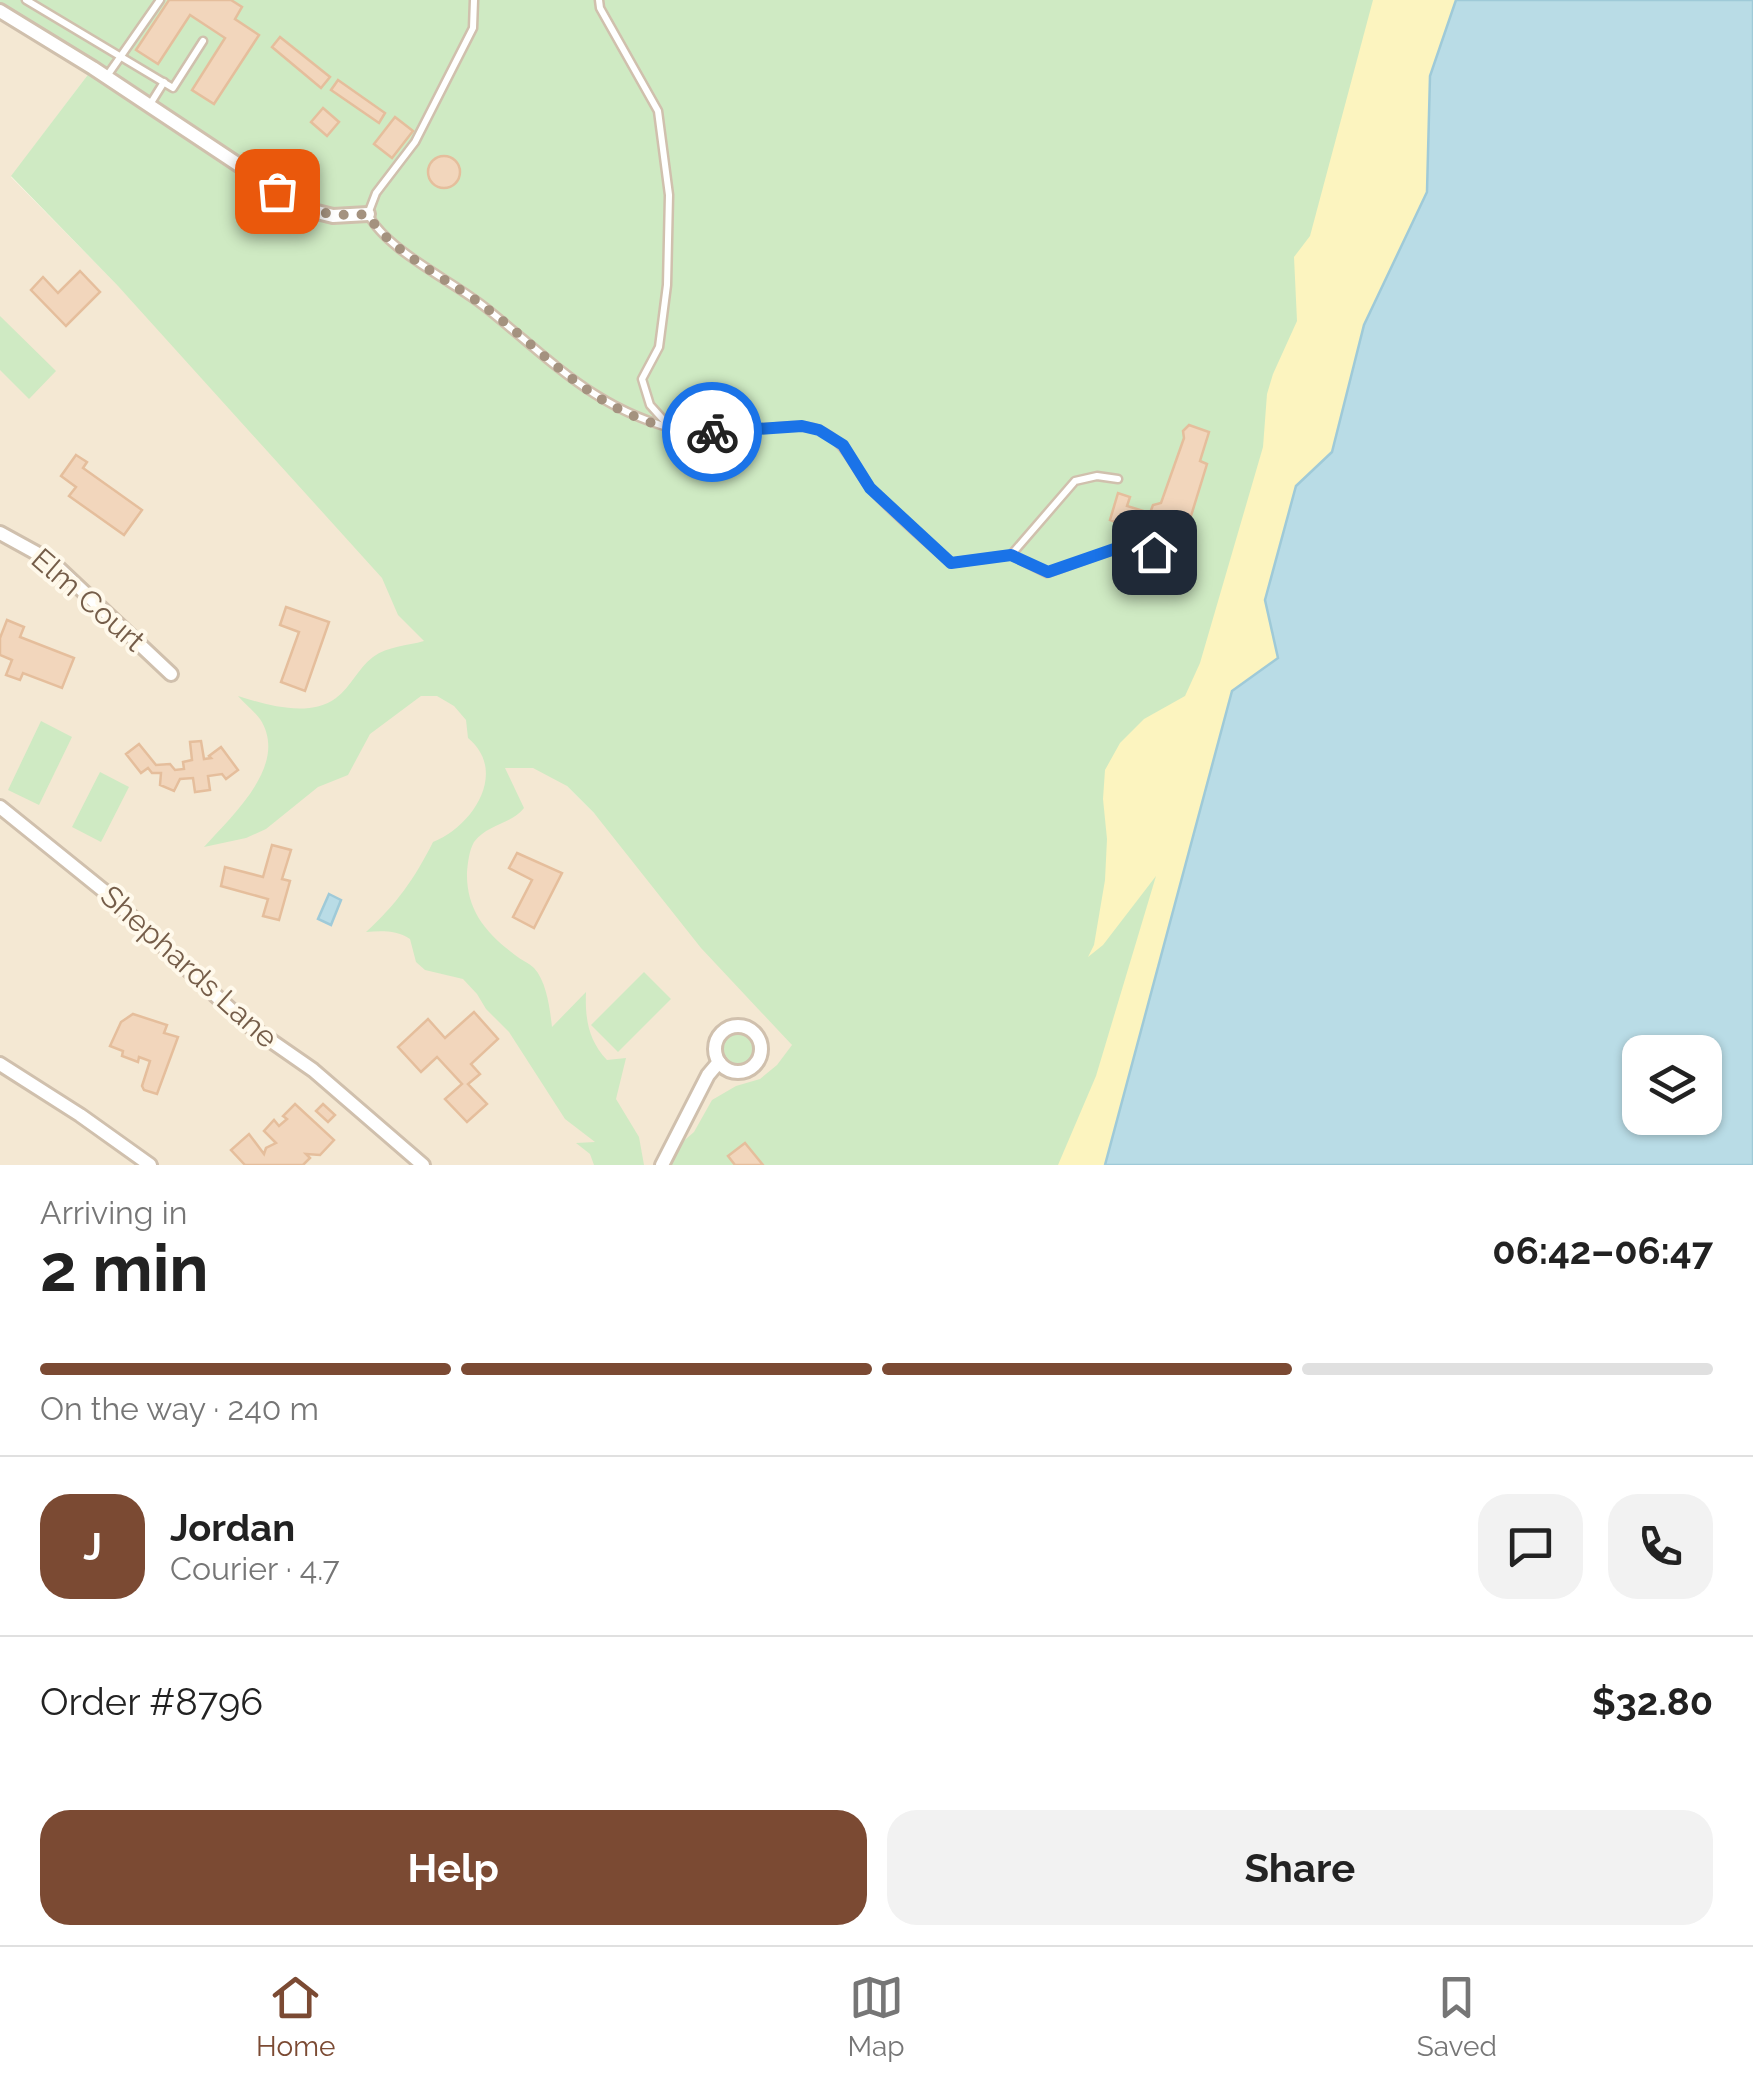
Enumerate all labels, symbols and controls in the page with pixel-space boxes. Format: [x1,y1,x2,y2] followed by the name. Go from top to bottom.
[235,149,320,234] pin
[250,164,305,219] icon: bag
[662,382,762,482] courier
[685,405,740,460] icon: bike
[1112,510,1197,595] pin
[1127,525,1182,580] icon: home
[25,541,152,658] street label: Elm Court
[94,878,285,1055] street label: Shephards Lane
[1622,1035,1722,1135] map controls
[1622,1035,1722,1135] button: layers
[40,1194,187,1231] text: Arriving in
[1492,1228,1713,1273] text: 06:42–06:47
[40,1230,209,1306] text: 2 min
[40,1390,319,1427] text: On the way · 240 m
[1478,1494,1583,1599] button: chat
[1608,1494,1713,1599] button: phone
[170,1505,295,1550] text: Jordan
[83,1524,102,1569] text: J
[170,1550,340,1587] text: Courier · 4.7
[40,1679,263,1724] text: Order #8796
[1592,1679,1713,1724] text: $32.80
[40,1810,867,1925] button: Help
[887,1810,1713,1925] button: Share
[256,1970,335,2063] tab: Home
[848,1970,905,2063] tab: Map
[1417,1970,1497,2063] tab: Saved

